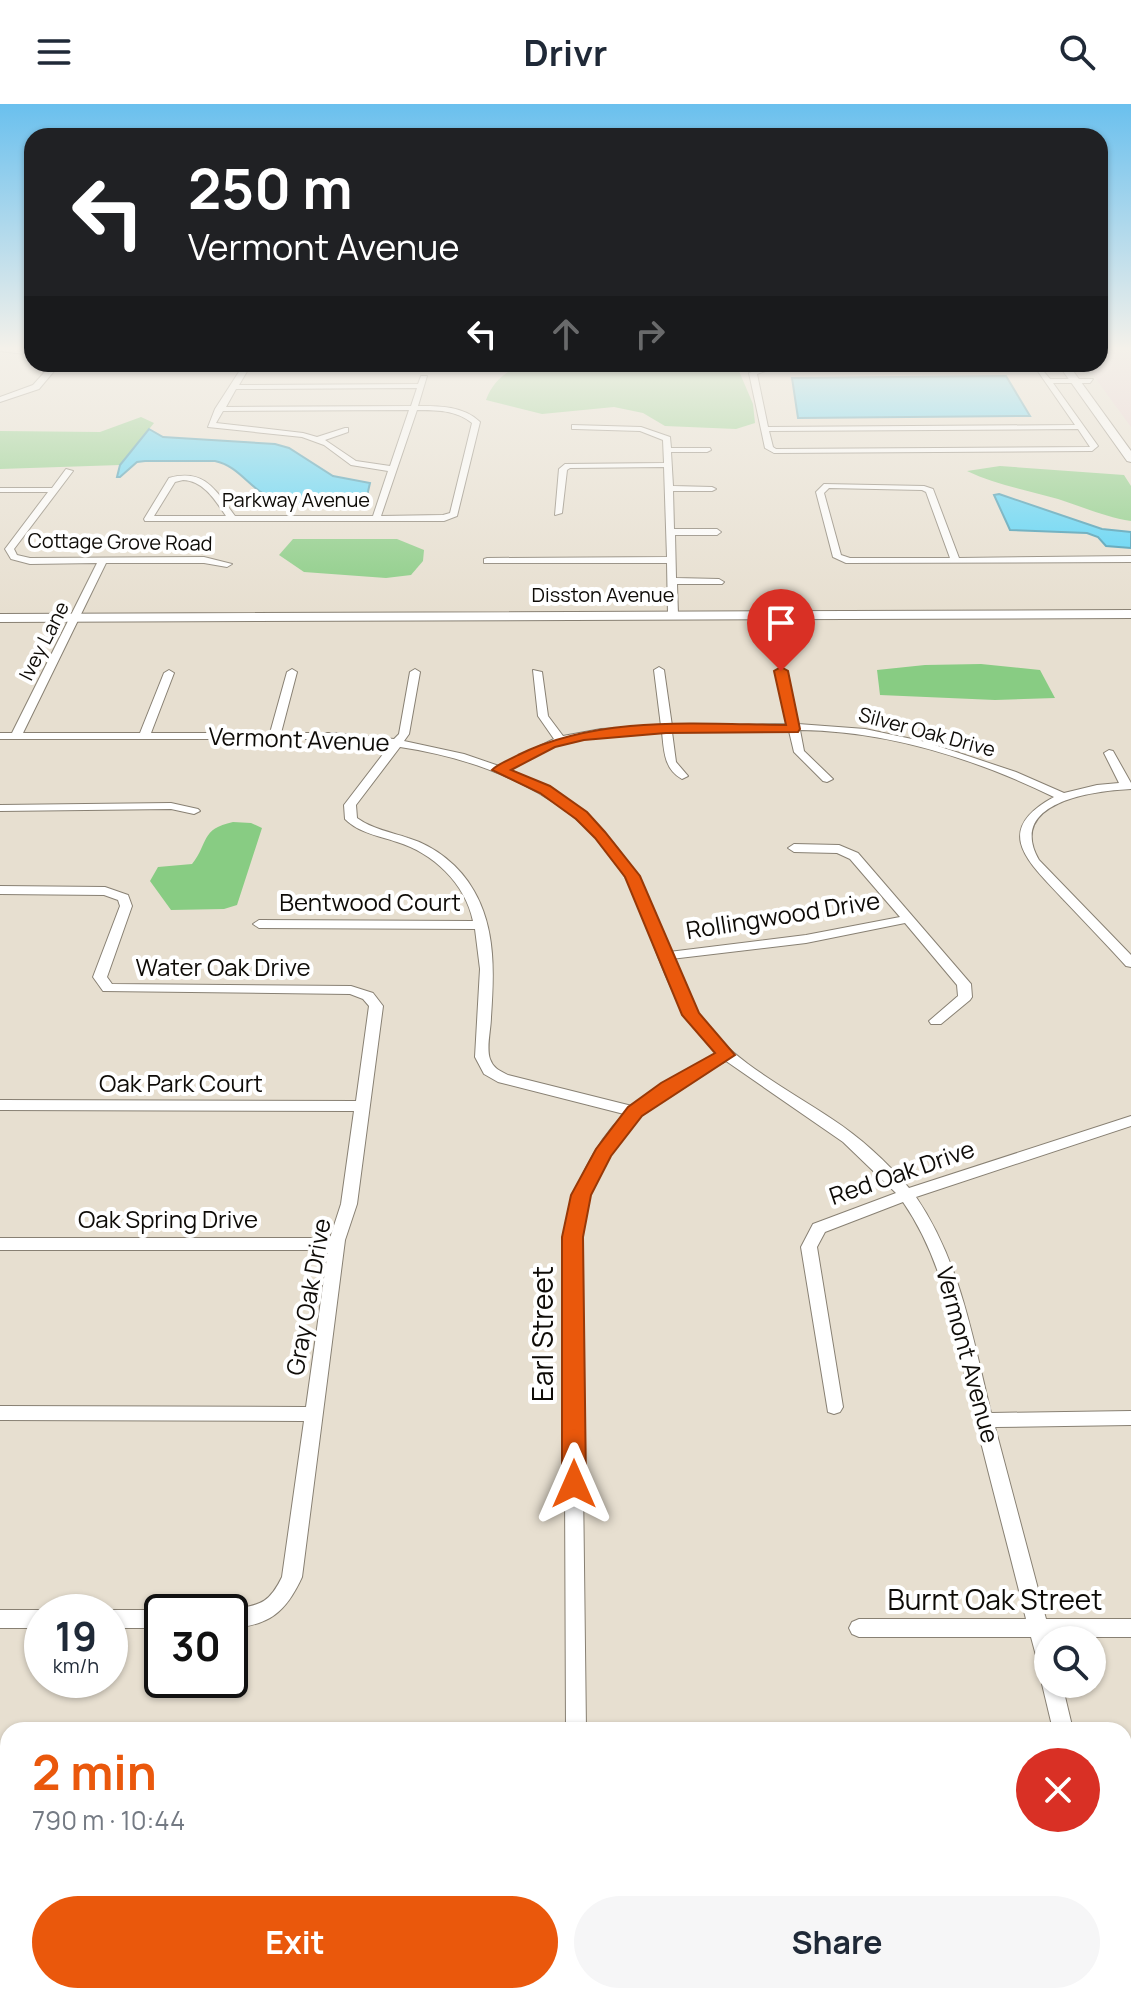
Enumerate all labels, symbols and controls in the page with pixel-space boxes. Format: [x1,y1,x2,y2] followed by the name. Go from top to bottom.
[524,28,607,77] text: Drivr
[32,30,76,74] icon: menu
[1055,30,1099,74] icon: search
[188,149,353,226] text: 250 m
[56,160,160,264] icon: left
[188,222,460,271] text: Vermont Avenue
[460,312,504,356] icon: left
[544,312,588,356] icon: ahead
[628,312,672,356] icon: right
[222,486,370,513] street label: Parkway Avenue
[27,526,213,557] street label: Cottage Grove Road
[532,581,674,608] street label: Disston Avenue
[747,589,815,671] pin
[12,597,75,685] street label: Ivey Lane
[759,601,803,645] icon: arrive
[856,700,999,763] street label: Silver Oak Drive
[208,719,390,758] street label: Vermont Avenue
[683,883,882,946] street label: Rollingwood Drive
[279,885,461,918] street label: Bentwood Court
[136,950,310,983] street label: Water Oak Drive
[99,1066,263,1099] street label: Oak Park Court
[824,1131,979,1212] street label: Red Oak Drive
[78,1202,258,1235] street label: Oak Spring Drive
[277,1216,338,1378] street label: Gray Oak Drive
[929,1263,1008,1446] street label: Vermont Avenue
[523,1266,561,1402] street label: Earl Street
[532,1442,616,1526] position arrow
[888,1580,1102,1618] street label: Burnt Oak Street
[144,1594,248,1698] speed limit sign: 30
[55,1608,97,1663] text: 19
[1034,1626,1106,1698] map controls
[1034,1626,1106,1698] button: search
[53,1652,99,1679] text: km/h
[32,1739,157,1804] text: 2 min
[1016,1748,1100,1832] button: close
[32,1802,185,1838] text: 790 m · 10:44
[32,1896,558,1988] button: Exit
[574,1896,1100,1988] button: Share

